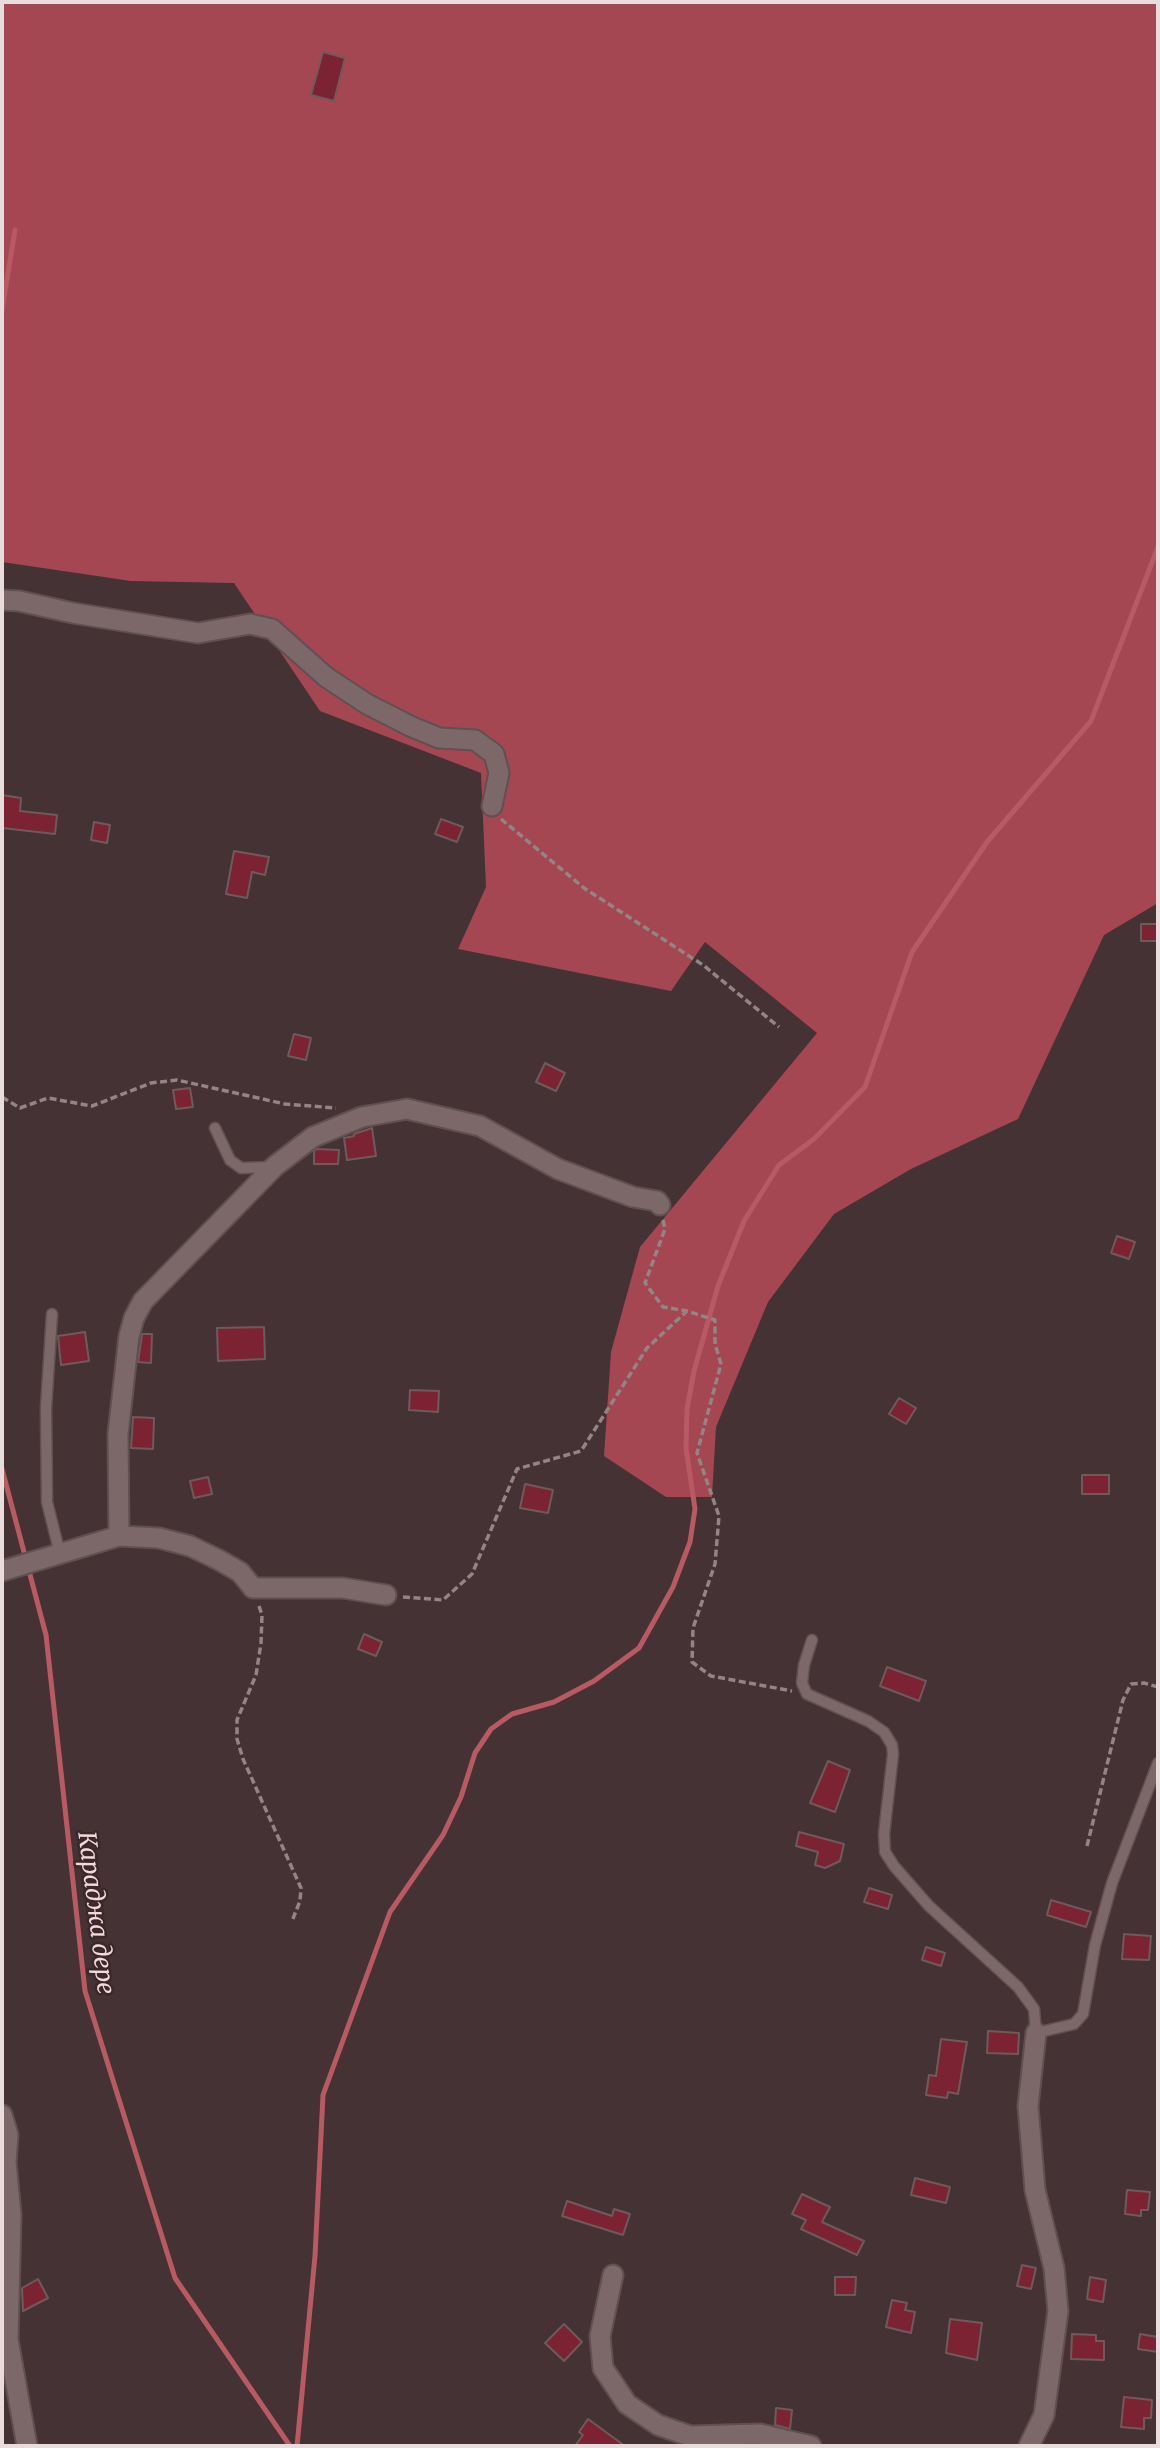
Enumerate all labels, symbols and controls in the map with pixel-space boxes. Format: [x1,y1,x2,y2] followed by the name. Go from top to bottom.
[71,1830,119,1996] water label: Караджа дере

